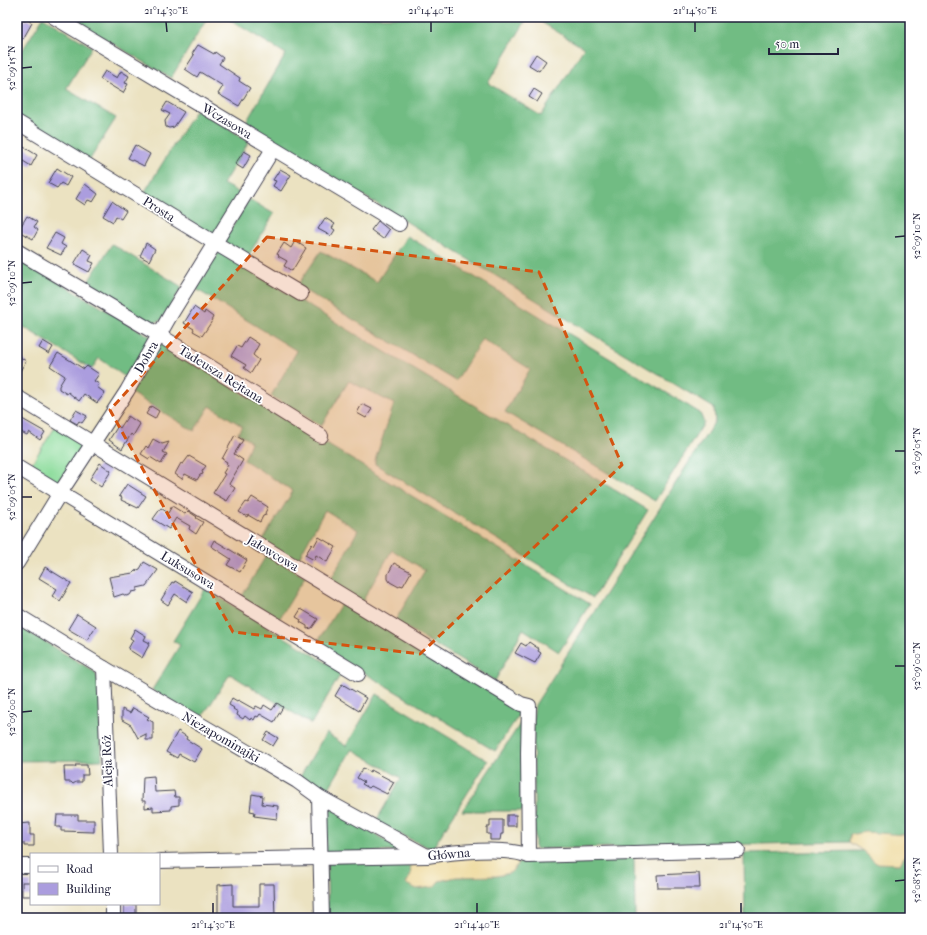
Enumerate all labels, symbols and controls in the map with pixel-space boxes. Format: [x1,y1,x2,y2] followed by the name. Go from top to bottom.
[144,5,188,17] text: 21°14'30"E
[408,5,454,17] text: 21°14'40"E
[673,5,717,17] text: 21°14'50"E
[769,30,838,56] scale bar
[775,37,799,51] text: 50 m
[6,45,18,91] text: 52°09'15"N
[198,100,256,142] street label: Wczasowa
[140,193,179,225] street label: Prosta
[911,212,923,259] text: 52°09'10"N
[6,259,18,306] text: 52°09'10"N
[131,337,162,376] street label: Dobra
[176,342,267,407] street label: Tadeusza Rejtana
[911,427,923,475] text: 52°09'05"N
[6,473,18,521] text: 52°09'05"N
[244,531,302,575] street label: Jałowcowa
[158,548,219,593] street label: Luksusowa
[911,641,923,690] text: 52°09'00"N
[6,687,18,736] text: 52°09'00"N
[179,709,263,765] street label: Niezapominajki
[99,734,115,788] street label: Aleja Róż
[427,845,472,863] street label: Główna
[30,853,160,905] legend
[911,857,923,903] text: 52°08'55"N
[66,862,93,876] text: Road
[66,882,111,896] text: Building
[191,919,235,931] text: 21°14'30"E
[454,919,500,931] text: 21°14'40"E
[719,919,763,931] text: 21°14'50"E

